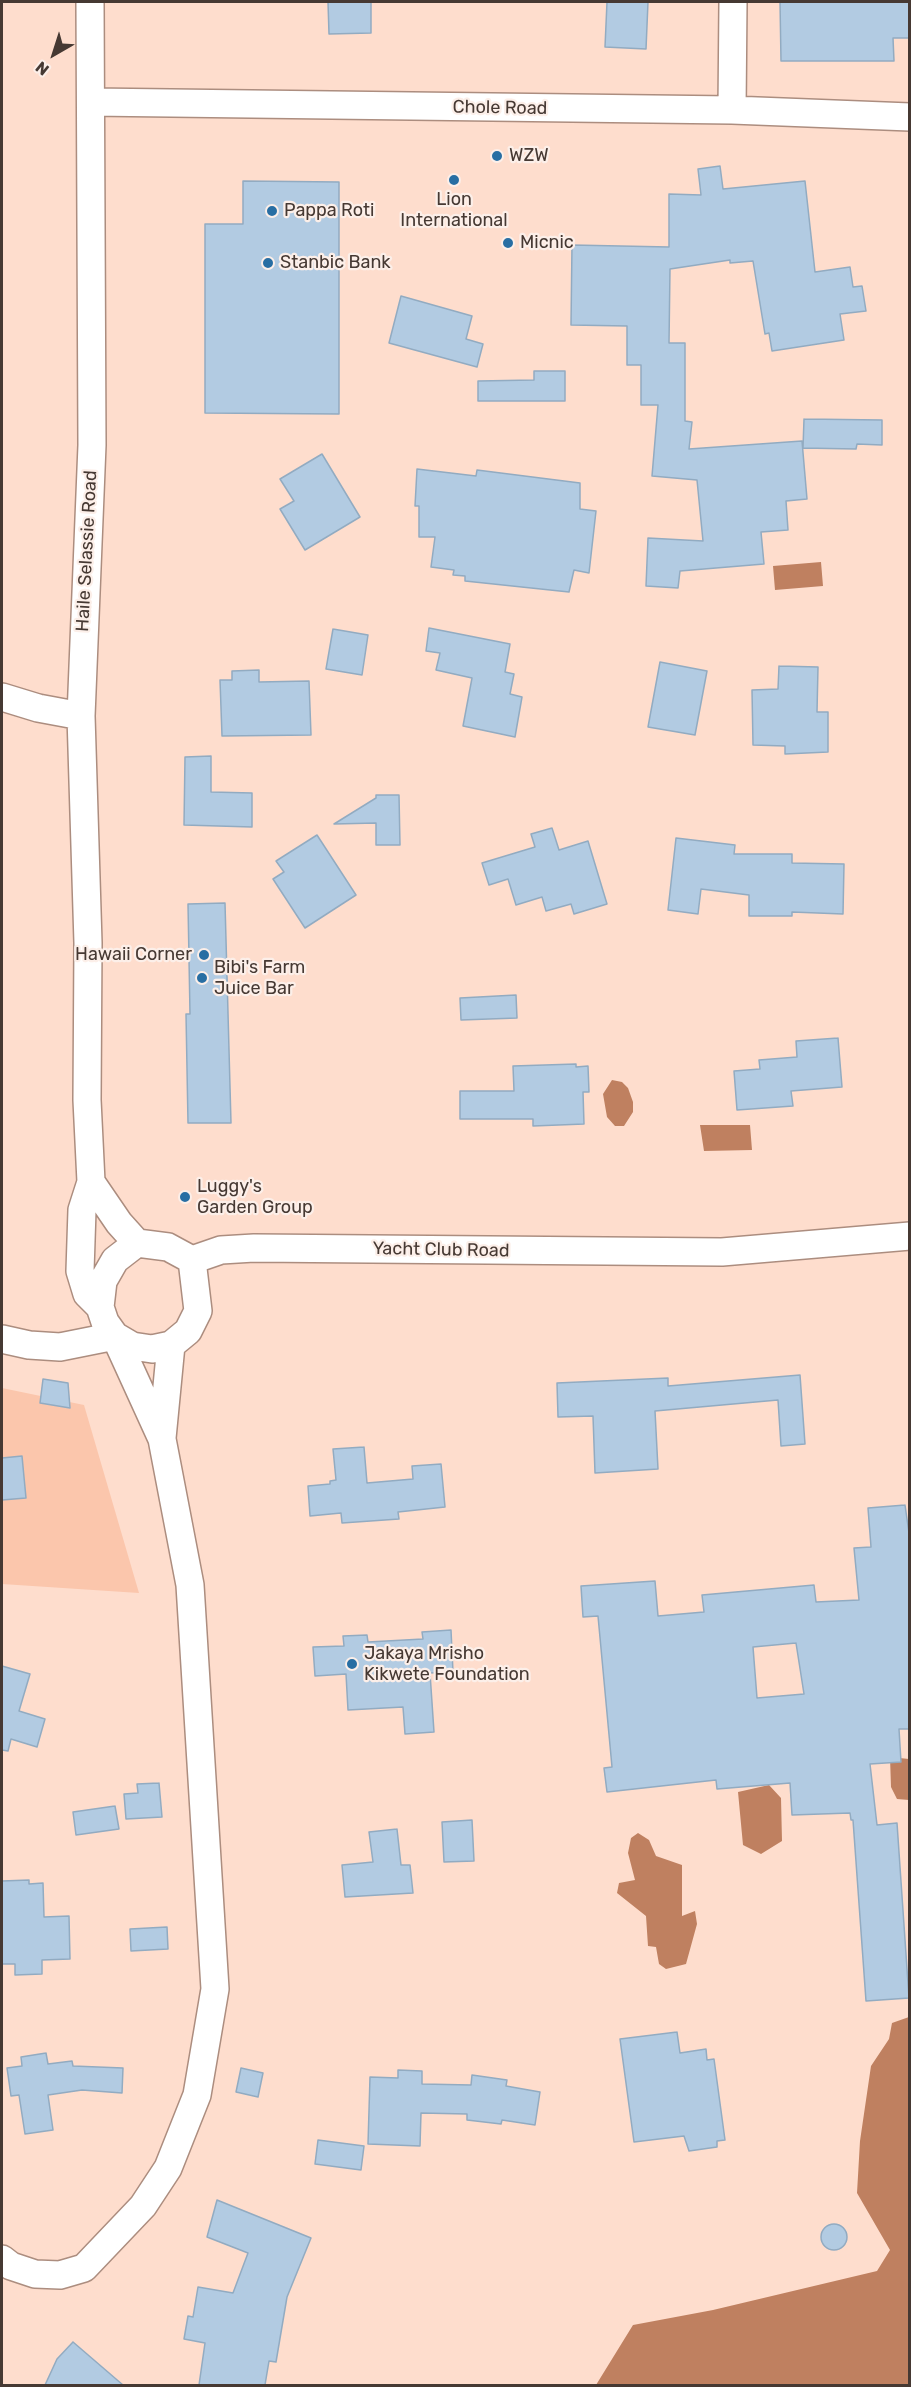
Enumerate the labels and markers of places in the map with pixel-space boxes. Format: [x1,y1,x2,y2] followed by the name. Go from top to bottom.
[509,145,549,167] place label: WZW
[490,149,504,163] marker: WZW
[447,173,461,187] marker: Lion International
[400,189,508,232] place label: Lion International
[284,200,374,222] place label: Pappa Roti
[265,204,279,218] marker: Pappa Roti
[520,232,574,254] place label: Micnic
[501,236,515,250] marker: Micnic
[280,252,391,274] place label: Stanbic Bank
[261,256,275,270] marker: Stanbic Bank
[75,944,192,966] place label: Hawaii Corner
[197,948,211,962] marker: Hawaii Corner
[214,957,305,1000] place label: Bibi's Farm Juice Bar
[195,971,209,985] marker: Bibi's Farm Juice Bar
[197,1176,313,1218] place label: Luggy's Garden Group
[178,1190,192,1204] marker: Luggy's Garden Group
[364,1643,530,1686] place label: Jakaya Mrisho Kikwete Foundation
[345,1657,359,1671] marker: Jakaya Mrisho Kikwete Foundation

